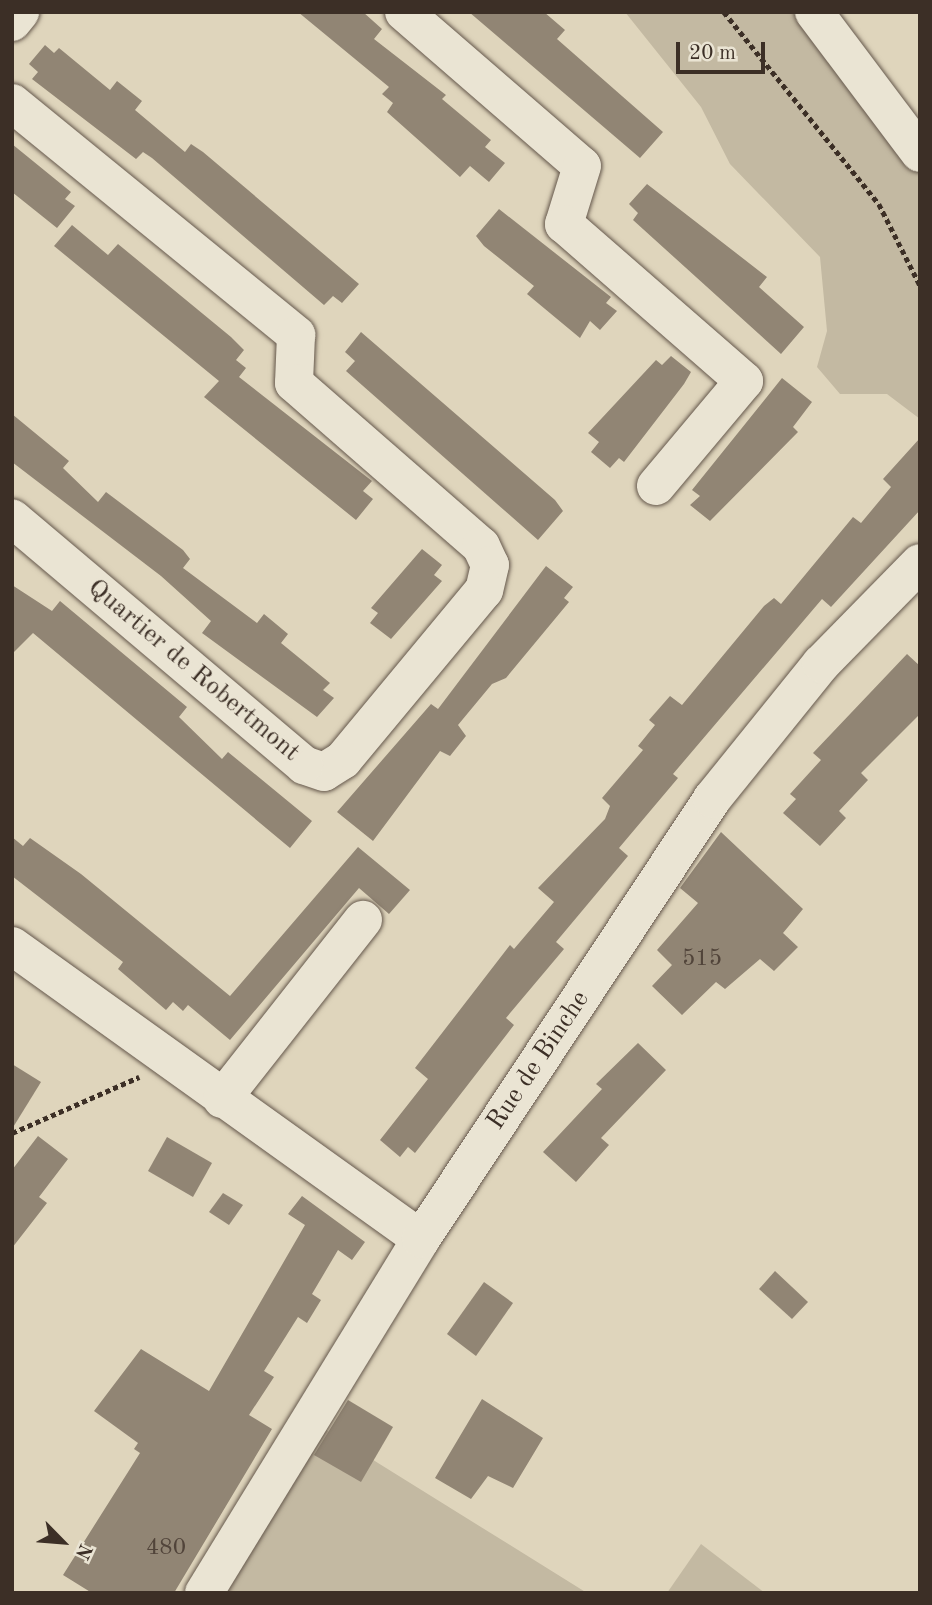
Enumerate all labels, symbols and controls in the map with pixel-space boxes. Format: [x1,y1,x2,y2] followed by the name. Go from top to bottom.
[680,28,769,72] scale bar
[689,43,736,64] text: 20 m
[80,573,306,769] street label: Quartier de Robertmont
[682,945,722,973] house number: 515
[481,986,597,1136] street label: Rue de Binche
[28,1507,98,1577] north arrow
[146,1534,186,1562] house number: 480
[71,1540,94,1562] text: N

